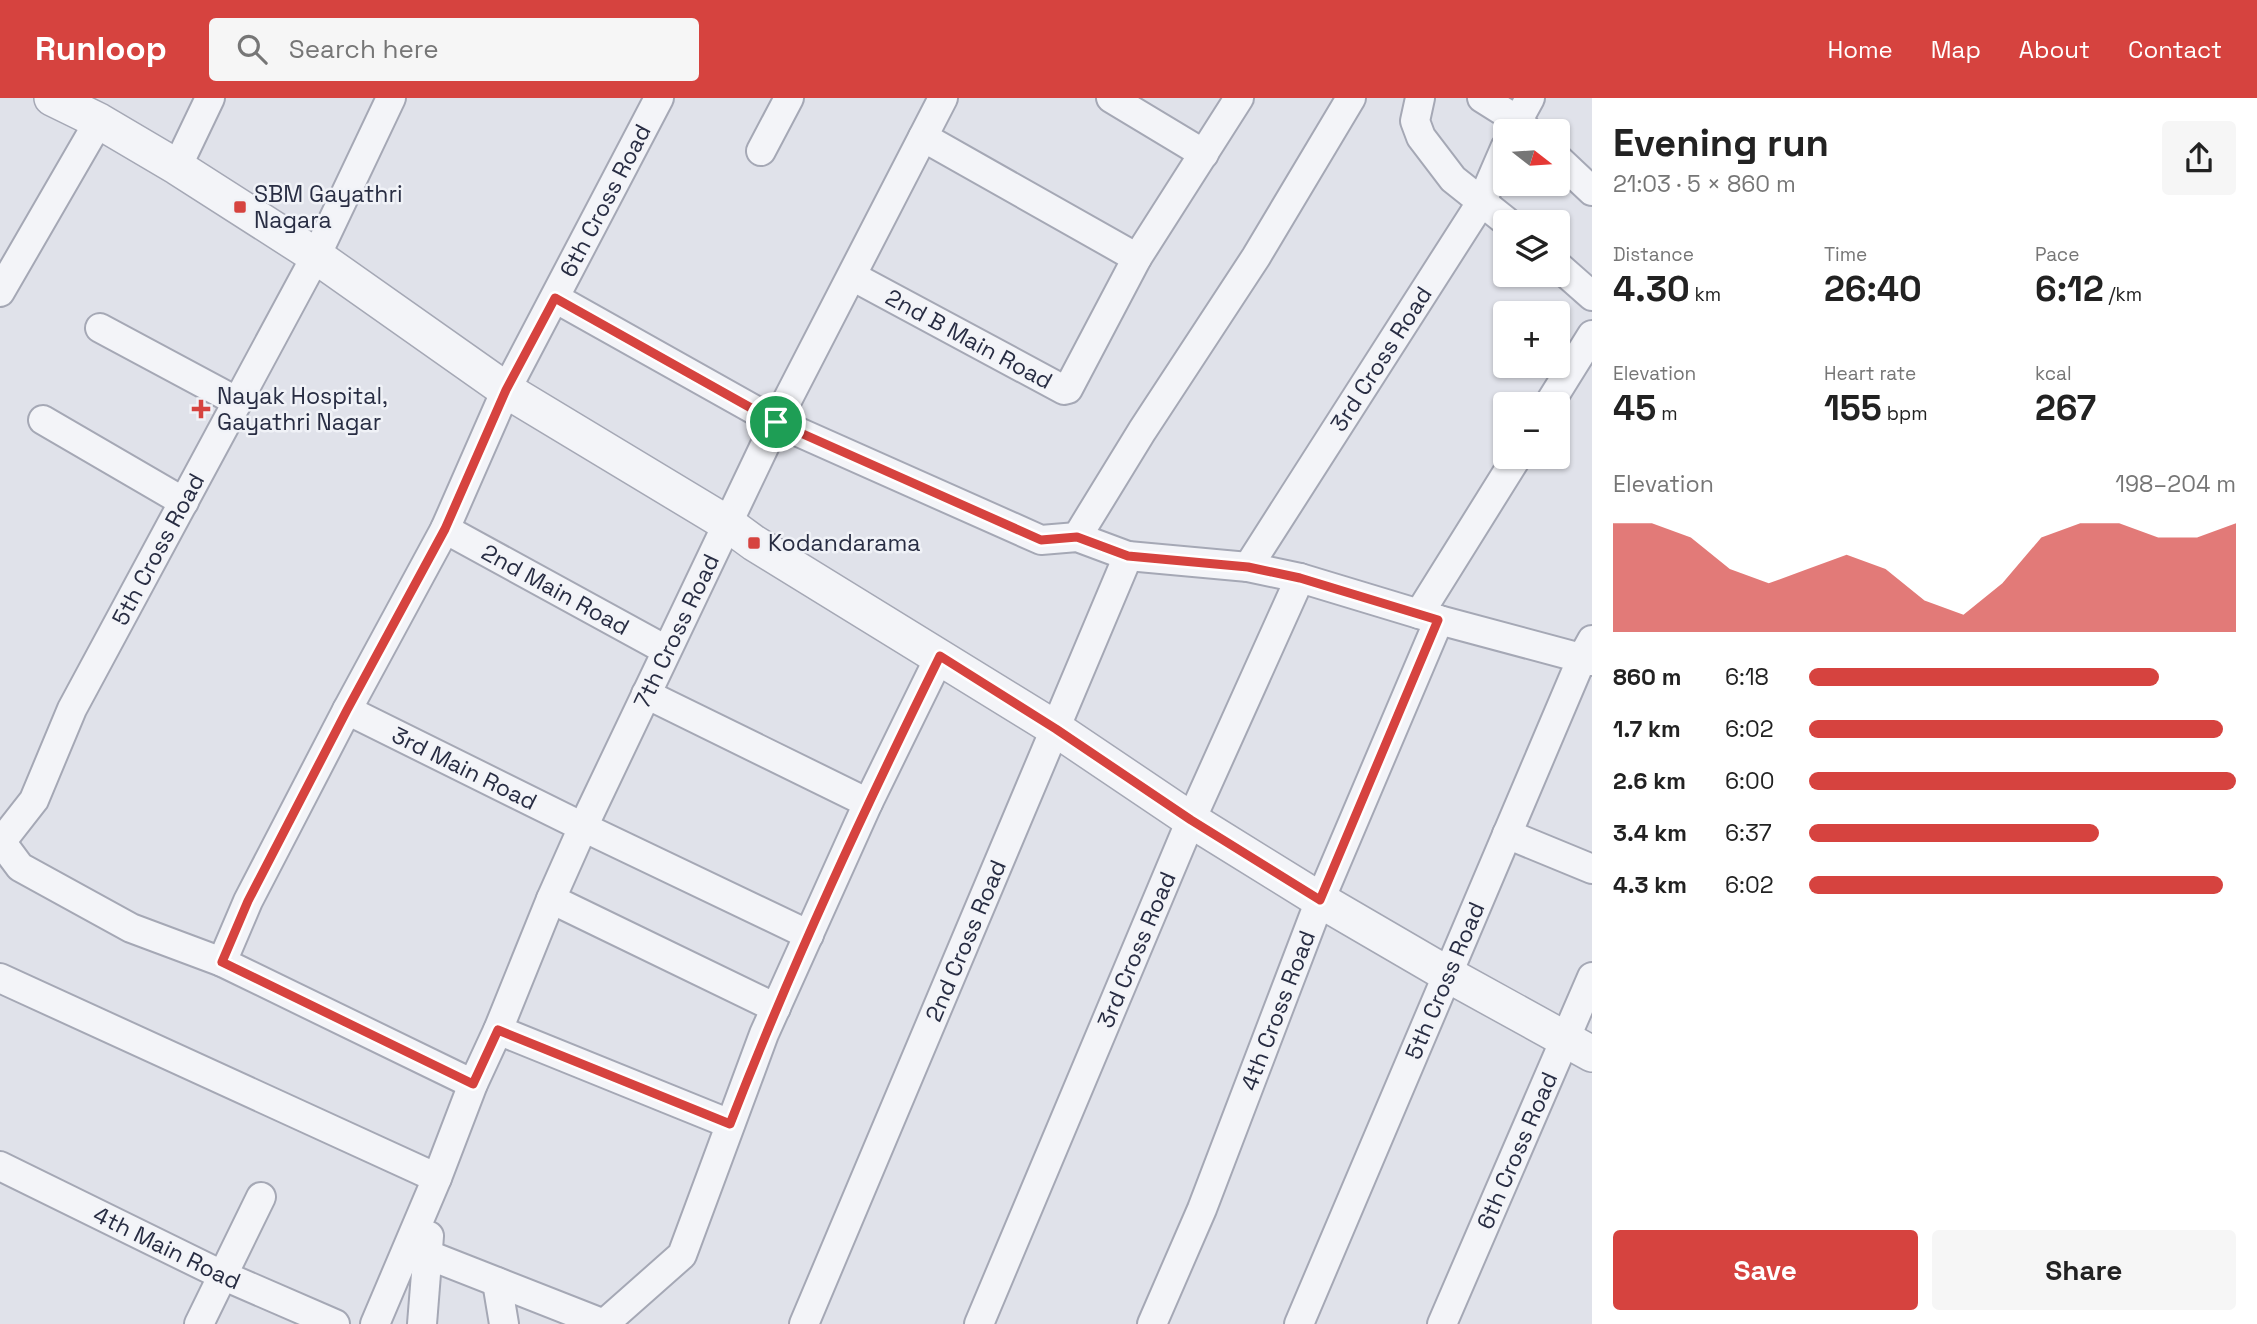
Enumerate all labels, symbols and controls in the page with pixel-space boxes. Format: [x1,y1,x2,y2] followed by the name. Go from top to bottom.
[209,18,699,81] search box
[35,28,167,70] text: Runloop
[233,30,271,68] icon: search
[289,32,439,66] text: Search here
[1827,34,1893,65] text: Home
[1931,34,1981,65] text: Map
[2019,34,2090,65] text: About
[2128,34,2222,65] text: Contact
[553,119,658,282] street label: 6th Cross Road
[1493,119,1570,196] north arrow
[1493,119,1570,469] map controls
[1613,119,1829,167] text: Evening run
[2162,121,2236,195] button: share
[1613,169,1796,199] text: 21:03 · 5 × 860 m
[254,179,403,235] place label: SBM Gayathri Nagara
[232,199,248,215] marker: SBM Gayathri Nagara
[1493,210,1570,287] button: layers
[1613,242,1694,267] text: Distance
[1824,242,1867,267] text: Time
[2035,242,2079,267] text: Pace
[1613,267,1690,311] text: 4.30
[1824,267,1922,311] text: 26:40
[2035,267,2104,311] text: 6:12
[1323,281,1439,437] street label: 3rd Cross Road
[881,282,1058,396] street label: 2nd B Main Road
[1690,282,1721,307] text: km
[2104,282,2142,307] text: /km
[1493,301,1570,378] button: +
[1613,361,1696,386] text: Elevation
[1824,361,1916,386] text: Heart rate
[2035,361,2072,386] text: kcal
[217,381,388,437] place label: Nayak Hospital, Gayathri Nagar
[1613,386,1656,430] text: 45
[1824,386,1882,430] text: 155
[2035,386,2096,430] text: 267
[746,392,806,452] pin
[1493,392,1570,469] button: −
[191,399,211,419] marker: Nayak Hospital, Gayathri Nagar
[1656,401,1678,426] text: m
[1882,401,1928,426] text: bpm
[757,403,795,441] icon: arrive
[105,468,211,631] street label: 5th Cross Road
[1613,469,1714,499] text: Elevation
[2115,469,2236,499] text: 198–204 m
[768,528,920,558] place label: Kodandarama
[746,535,762,551] marker: Kodandarama
[476,537,635,642] street label: 2nd Main Road
[627,549,726,713] street label: 7th Cross Road
[1613,662,1681,692] text: 860 m
[1725,662,1769,692] text: 6:18
[1613,714,1681,744] text: 1.7 km
[1725,714,1774,744] text: 6:02
[387,720,542,817] street label: 3rd Main Road
[1613,766,1686,796] text: 2.6 km
[1725,766,1774,796] text: 6:00
[1613,818,1687,848] text: 3.4 km
[1725,818,1772,848] text: 6:37
[918,855,1013,1026] street label: 2nd Cross Road
[1090,867,1183,1032] street label: 3rd Cross Road
[1613,870,1687,900] text: 4.3 km
[1725,870,1774,900] text: 6:02
[1398,897,1492,1064] street label: 5th Cross Road
[1234,926,1322,1095] street label: 4th Cross Road
[1470,1067,1564,1234] street label: 6th Cross Road
[88,1199,245,1296] street label: 4th Main Road
[1613,1230,1918,1310] button: Save
[1932,1230,2236,1310] button: Share

